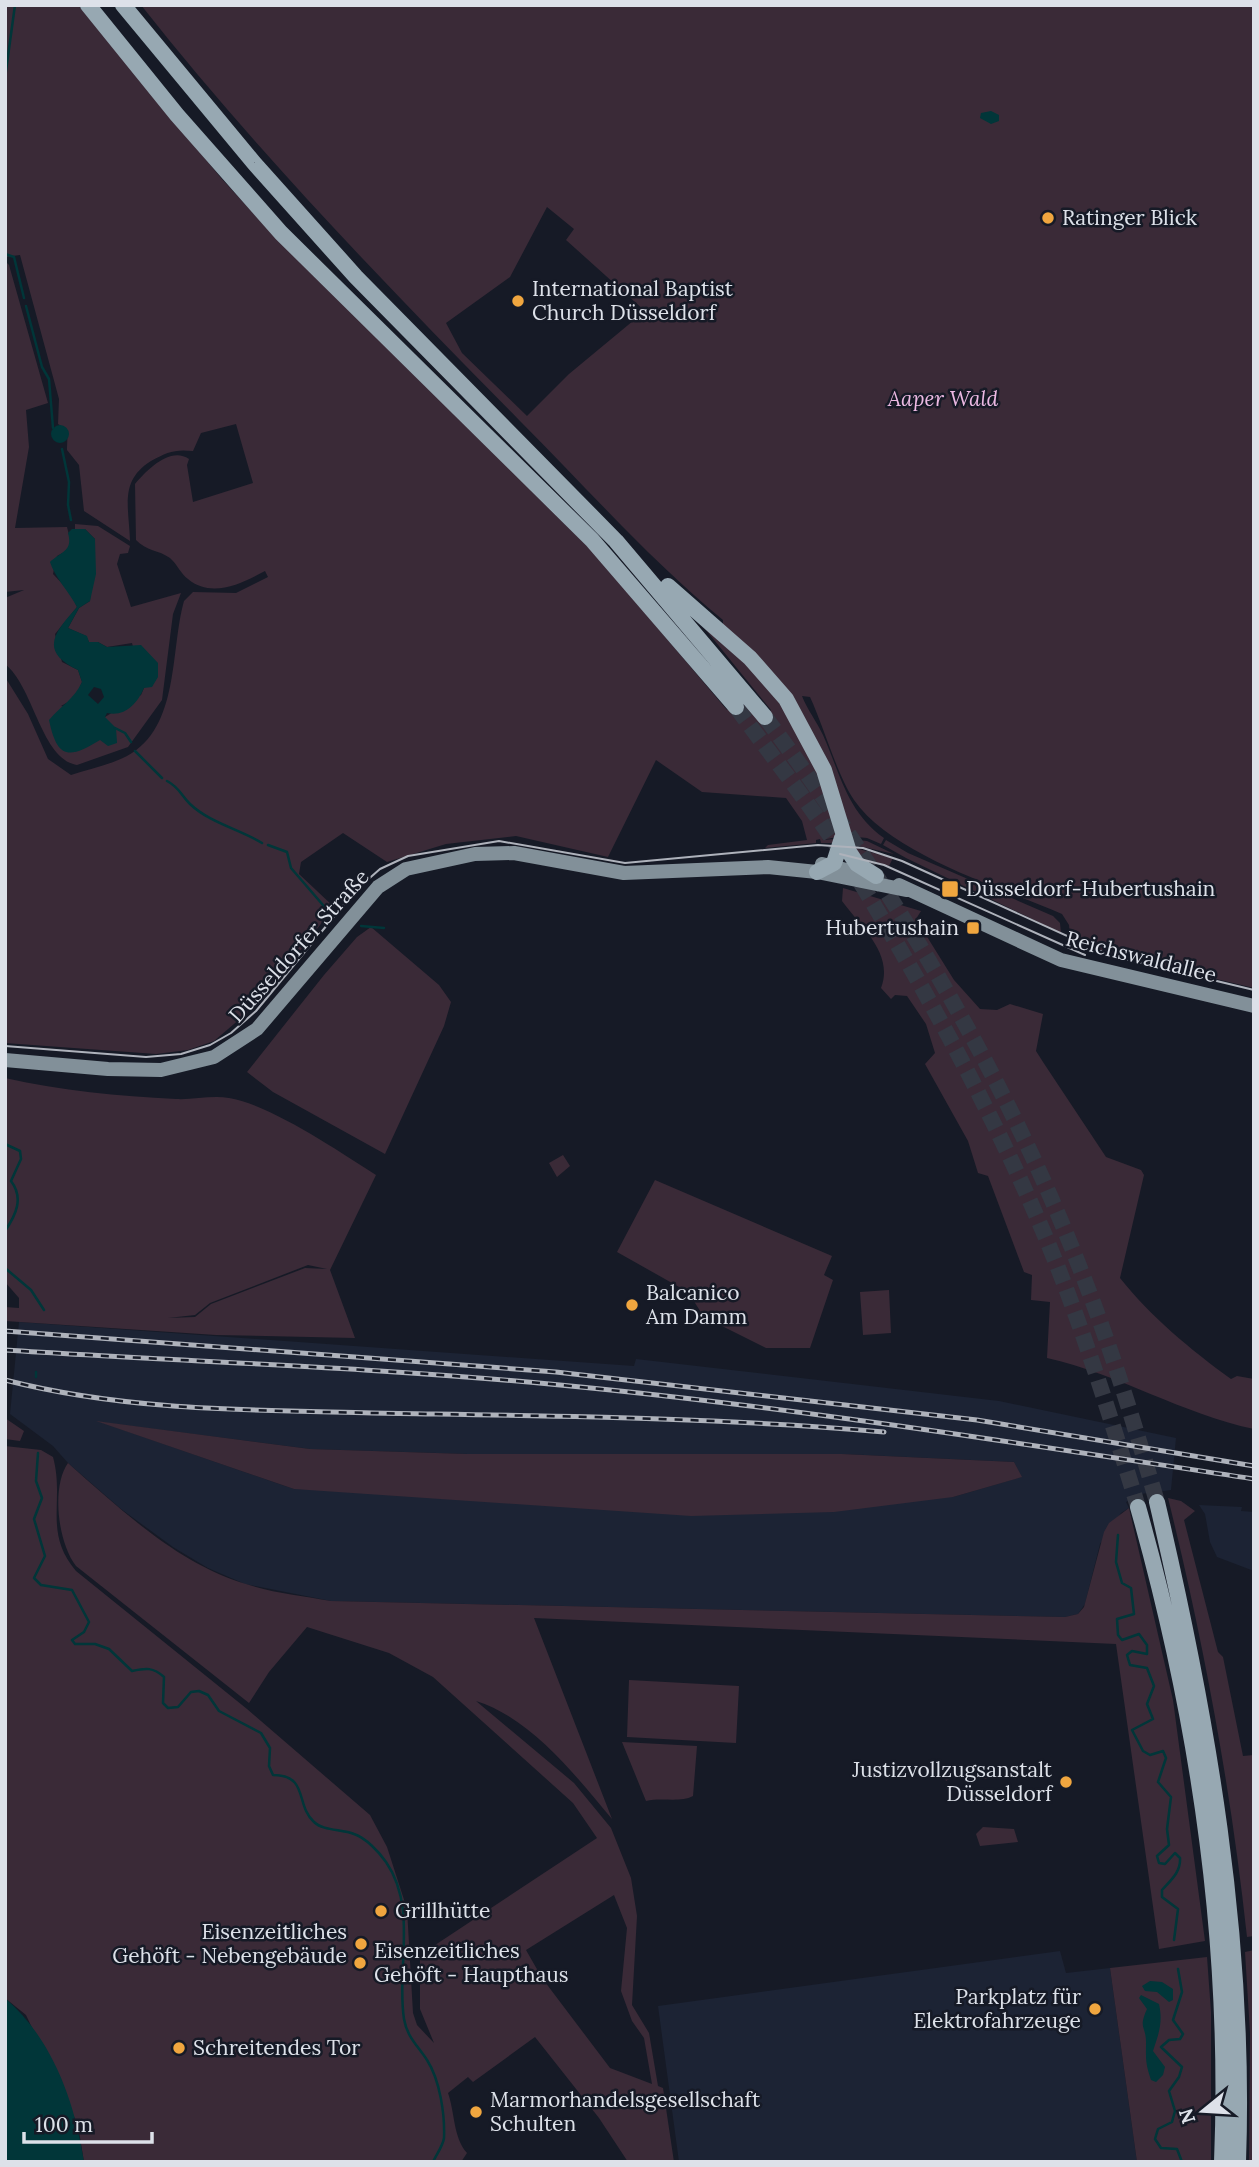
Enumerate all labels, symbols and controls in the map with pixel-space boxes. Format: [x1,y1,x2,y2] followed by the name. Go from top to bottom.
[1062,204,1198,231] place label: Ratinger Blick
[1040,210,1056,226] marker: Ratinger Blick
[532,275,734,326] place label: International Baptist Church Düsseldorf
[510,293,526,309] marker: International Baptist Church Düsseldorf
[887,385,998,412] park label: Aaper Wald
[223,863,375,1028] street label: Düsseldorfer Straße
[966,875,1216,902] place label: Düsseldorf-Hubertushain
[940,879,960,899] marker: Düsseldorf-Hubertushain
[825,914,959,941] place label: Hubertushain
[965,920,981,936] marker: Hubertushain
[1063,925,1219,988] street label: Reichswaldallee
[645,1279,748,1330] place label: Balcanico Am Damm
[624,1297,640,1313] marker: Balcanico Am Damm
[851,1756,1054,1807] place label: Justizvollzugsanstalt Düsseldorf
[1058,1774,1074,1790] marker: Justizvollzugsanstalt Düsseldorf
[395,1897,490,1924] place label: Grillhütte
[373,1903,389,1919] marker: Grillhütte
[112,1918,347,1969] place label: Eisenzeitliches Gehöft - Nebengebäude
[353,1936,369,1952] marker: Eisenzeitliches Gehöft - Nebengebäude
[374,1937,569,1988] place label: Eisenzeitliches Gehöft - Haupthaus
[352,1955,368,1971] marker: Eisenzeitliches Gehöft - Haupthaus
[913,1983,1081,2034] place label: Parkplatz für Elektrofahrzeuge
[1087,2001,1103,2017] marker: Parkplatz für Elektrofahrzeuge
[193,2034,360,2061] place label: Schreitendes Tor
[171,2040,187,2056] marker: Schreitendes Tor
[1168,2076,1238,2146] north arrow
[490,2086,761,2137] place label: Marmorhandelsgesellschaft Schulten
[24,2100,152,2144] scale bar
[468,2104,484,2120] marker: Marmorhandelsgesellschaft Schulten
[1173,2105,1201,2127] text: N
[35,2111,93,2138] text: 100 m

